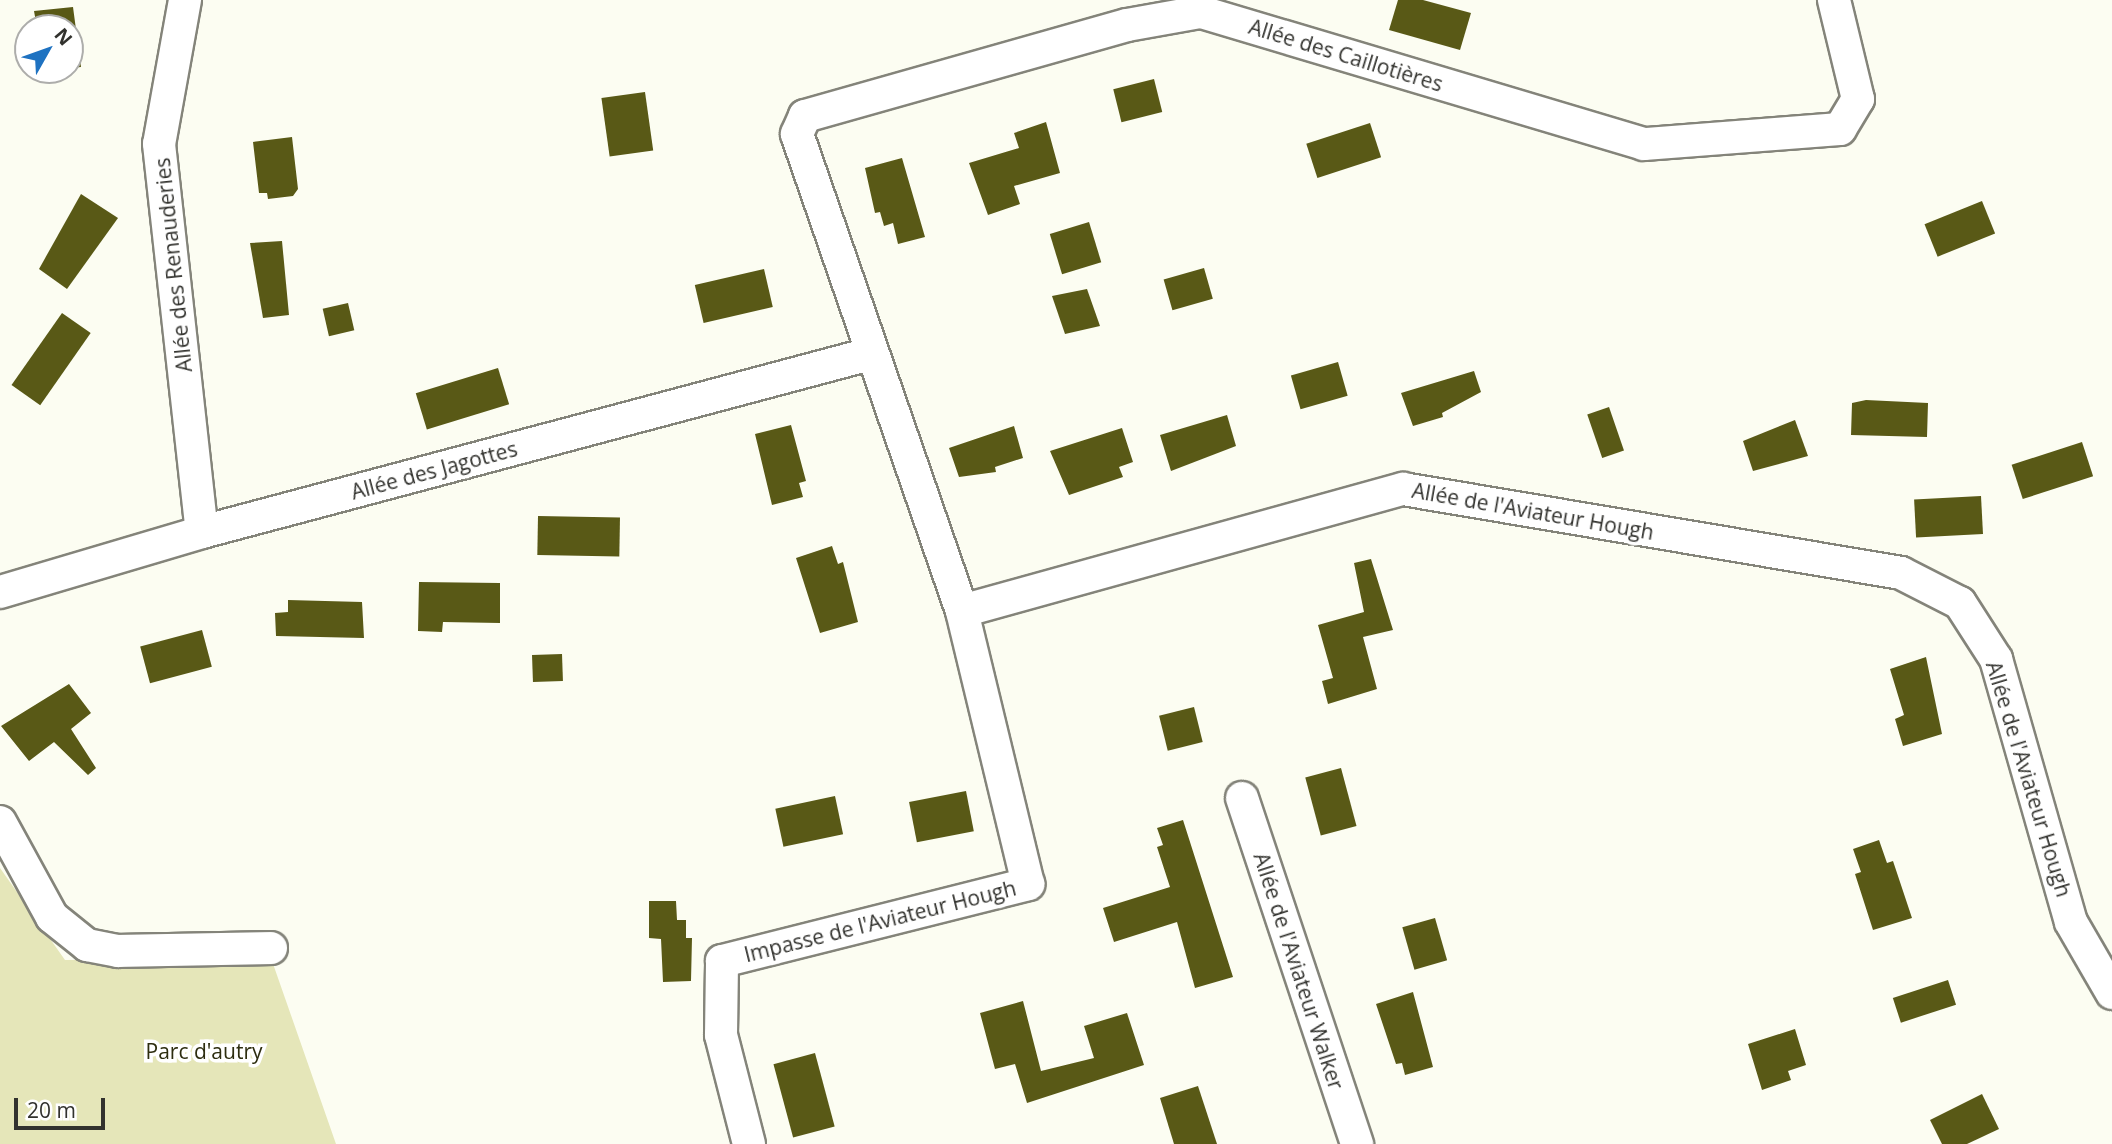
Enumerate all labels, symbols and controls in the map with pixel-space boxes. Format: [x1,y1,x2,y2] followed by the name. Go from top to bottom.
[14,14,84,84] north arrow
[1246,14,1446,96] street label: Allée des Caillotières
[49,23,78,51] text: N
[149,157,197,373] street label: Allée des Renauderies
[348,436,520,504] street label: Allée des Jagottes
[1410,477,1656,545] street label: Allée de l'Aviateur Hough
[1981,658,2077,900] street label: Allée de l'Aviateur Hough
[1249,849,1349,1093] street label: Allée de l'Aviateur Walker
[741,875,1019,967] street label: Impasse de l'Aviateur Hough
[146,1038,262,1064] park label: Parc d'autry
[18,1084,108,1128] scale bar
[27,1096,76,1124] text: 20 m

